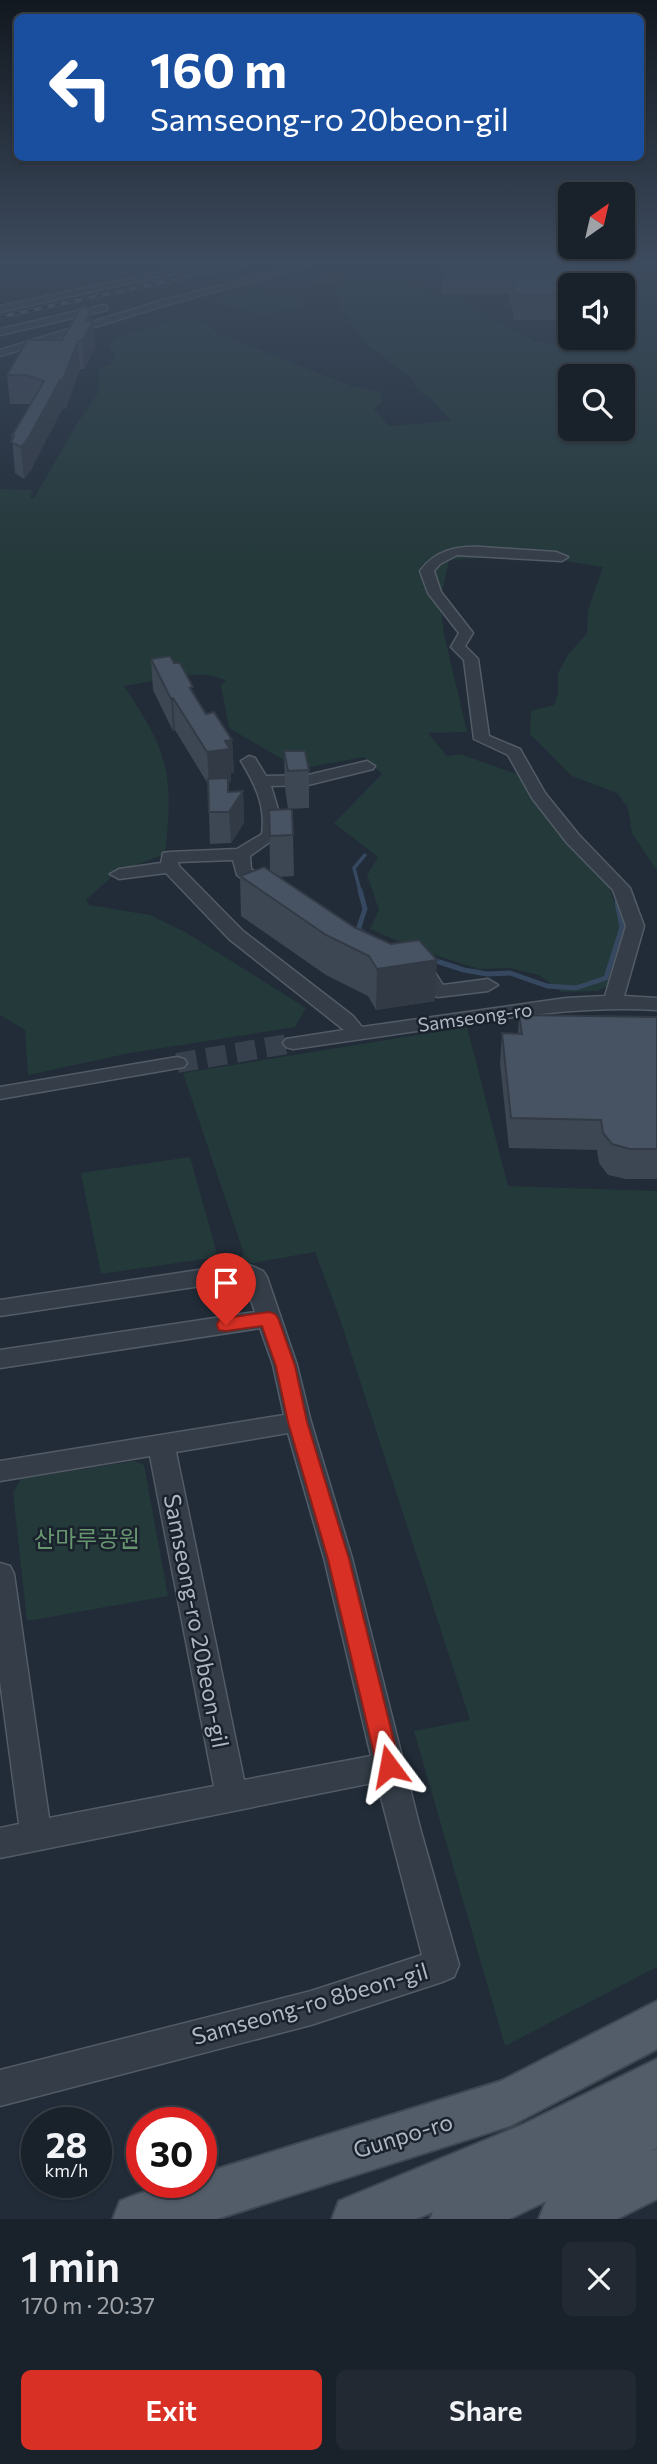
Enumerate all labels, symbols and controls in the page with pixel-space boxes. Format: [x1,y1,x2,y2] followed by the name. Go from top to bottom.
[150,38,287,98] text: 160 m
[35,42,126,133] icon: left
[150,98,509,138] text: Samseong-ro 20beon-gil
[558,182,635,259] north arrow
[558,182,635,441] map controls
[558,273,635,350] button: sound
[558,364,635,441] button: search
[416,997,534,1036] street label: Samseong-ro
[196,1253,256,1325] pin
[207,1264,245,1302] icon: arrive
[159,1491,235,1750] street label: Samseong-ro 20beon-gil
[34,1524,140,1552] park label: 산마루공원
[352,1729,426,1803] position arrow
[188,1956,431,2050] street label: Samseong-ro 8beon-gil
[126,2107,217,2198] speed limit sign: 30
[350,2107,456,2163] street label: Gunpo-ro
[46,2122,87,2165] text: 28
[45,2159,88,2181] text: km/h
[21,2239,120,2291] text: 1 min
[562,2242,636,2316] button: close
[21,2291,155,2319] text: 170 m · 20:37
[21,2370,322,2450] button: Exit
[336,2370,636,2450] button: Share

